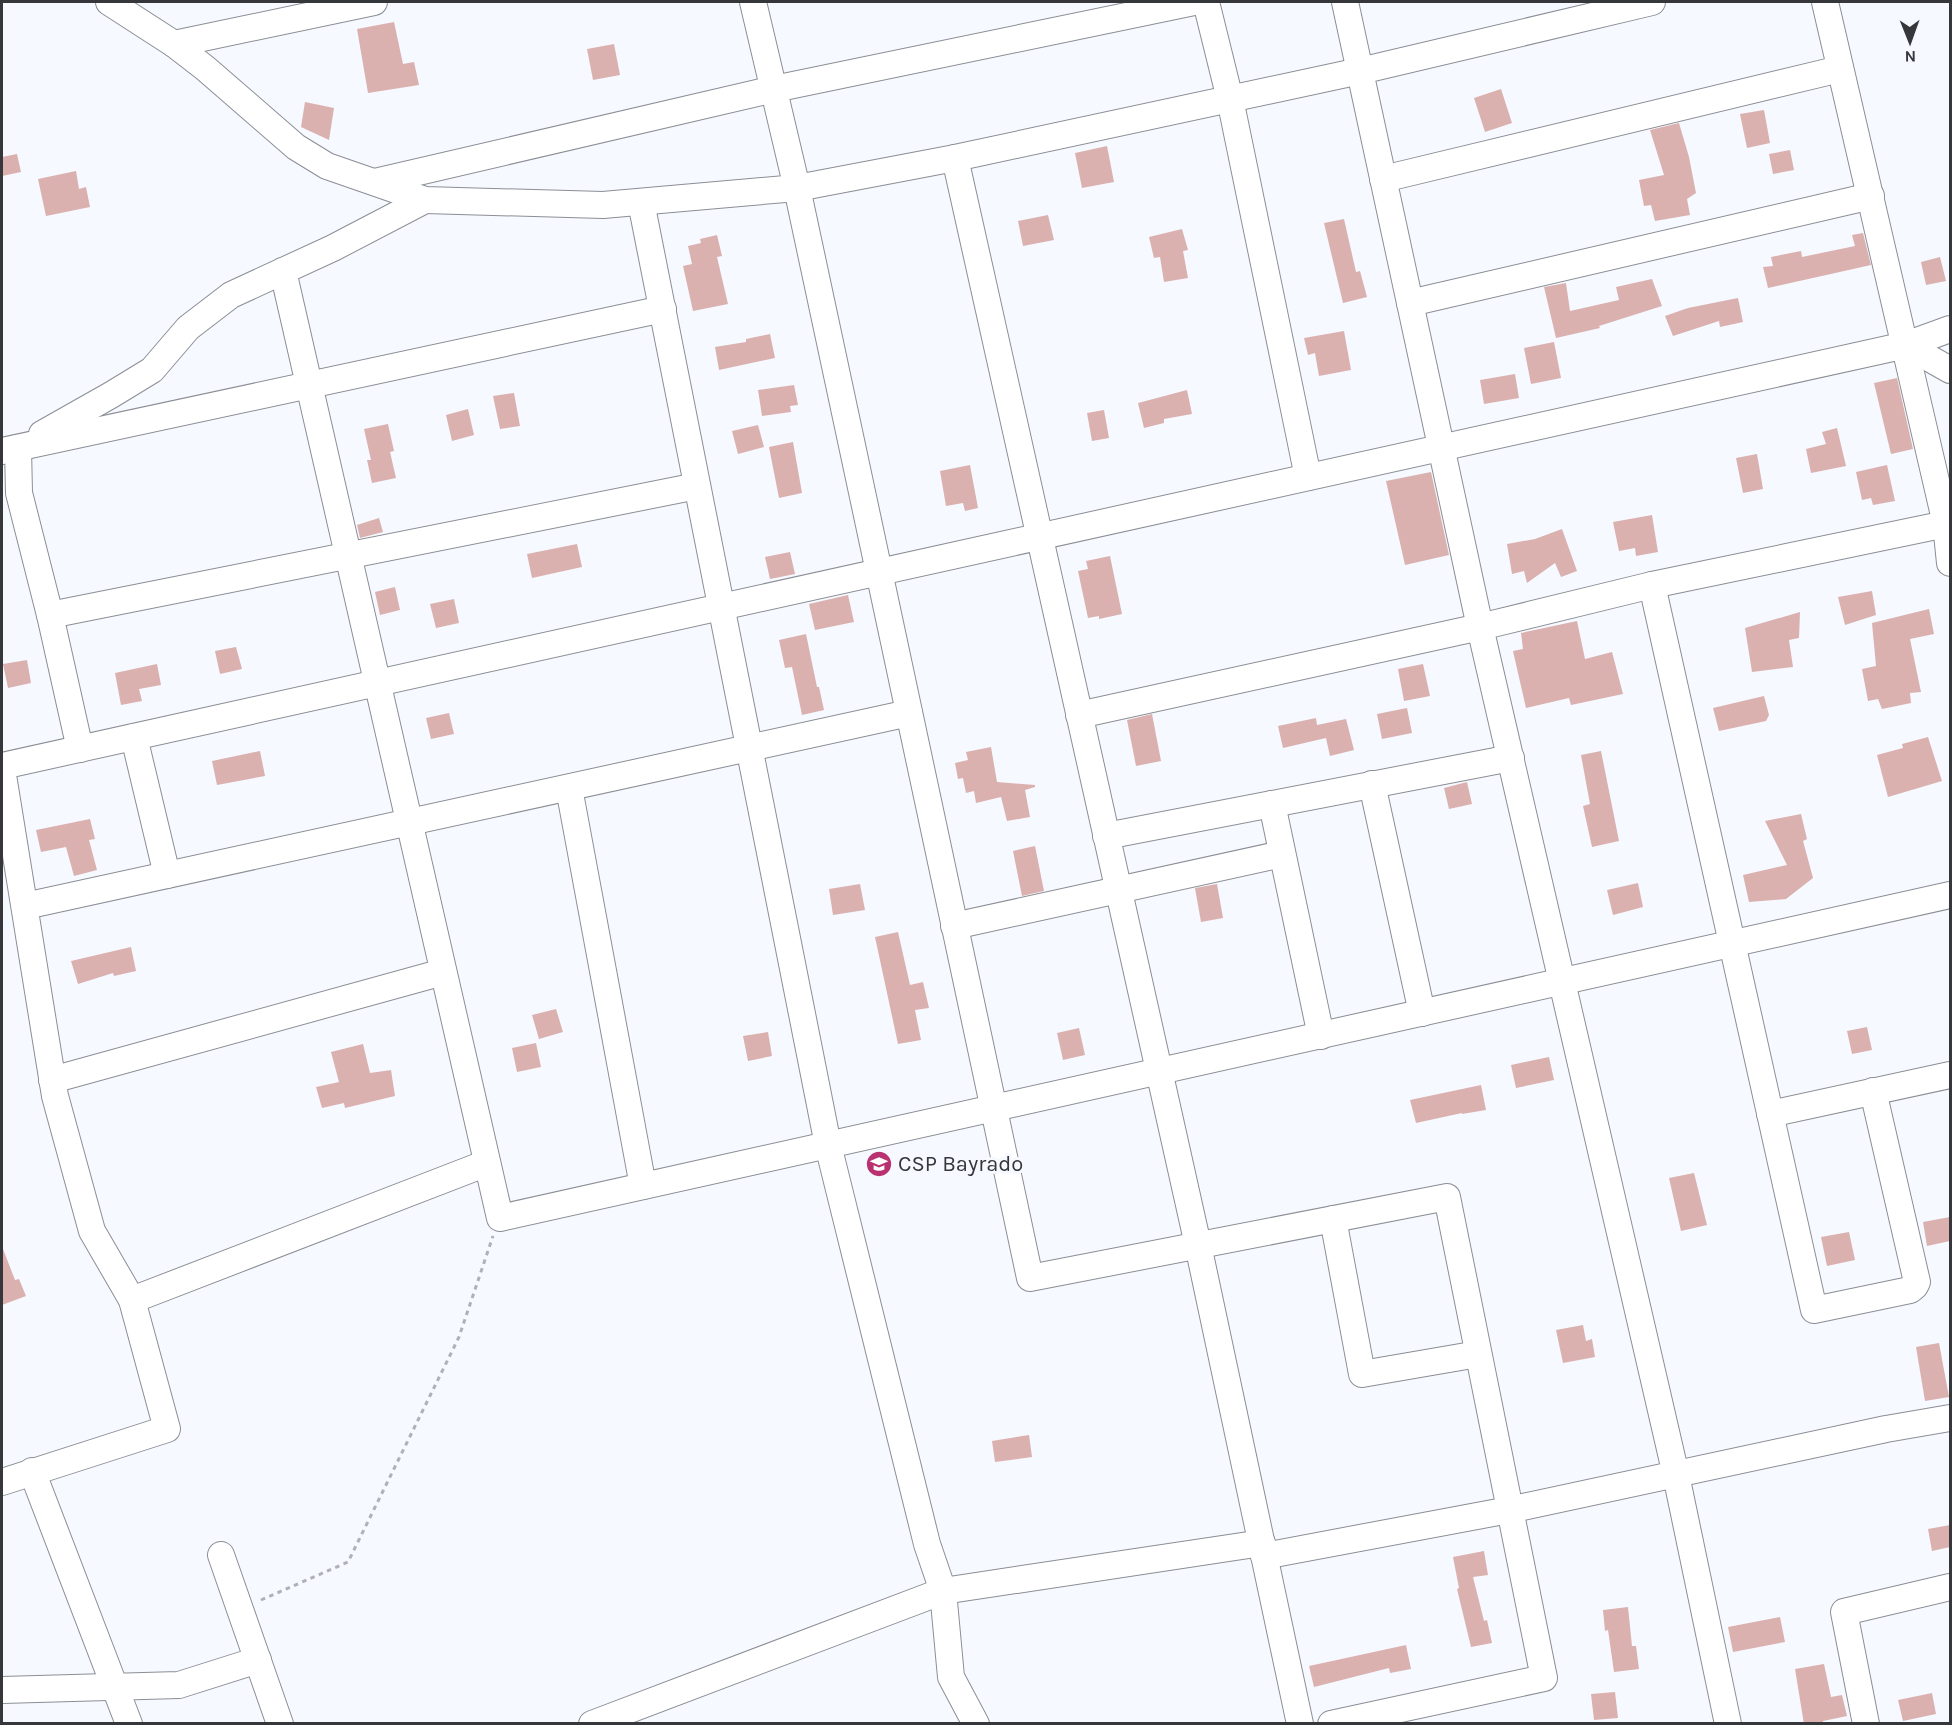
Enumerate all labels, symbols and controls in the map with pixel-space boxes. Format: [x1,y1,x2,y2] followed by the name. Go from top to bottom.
[1880,12,1940,72] north arrow
[1904,47,1916,66] text: N
[864,1149,894,1179] school or university icon: CSP Bayrado
[898,1151,1023,1177] place label: CSP Bayrado

